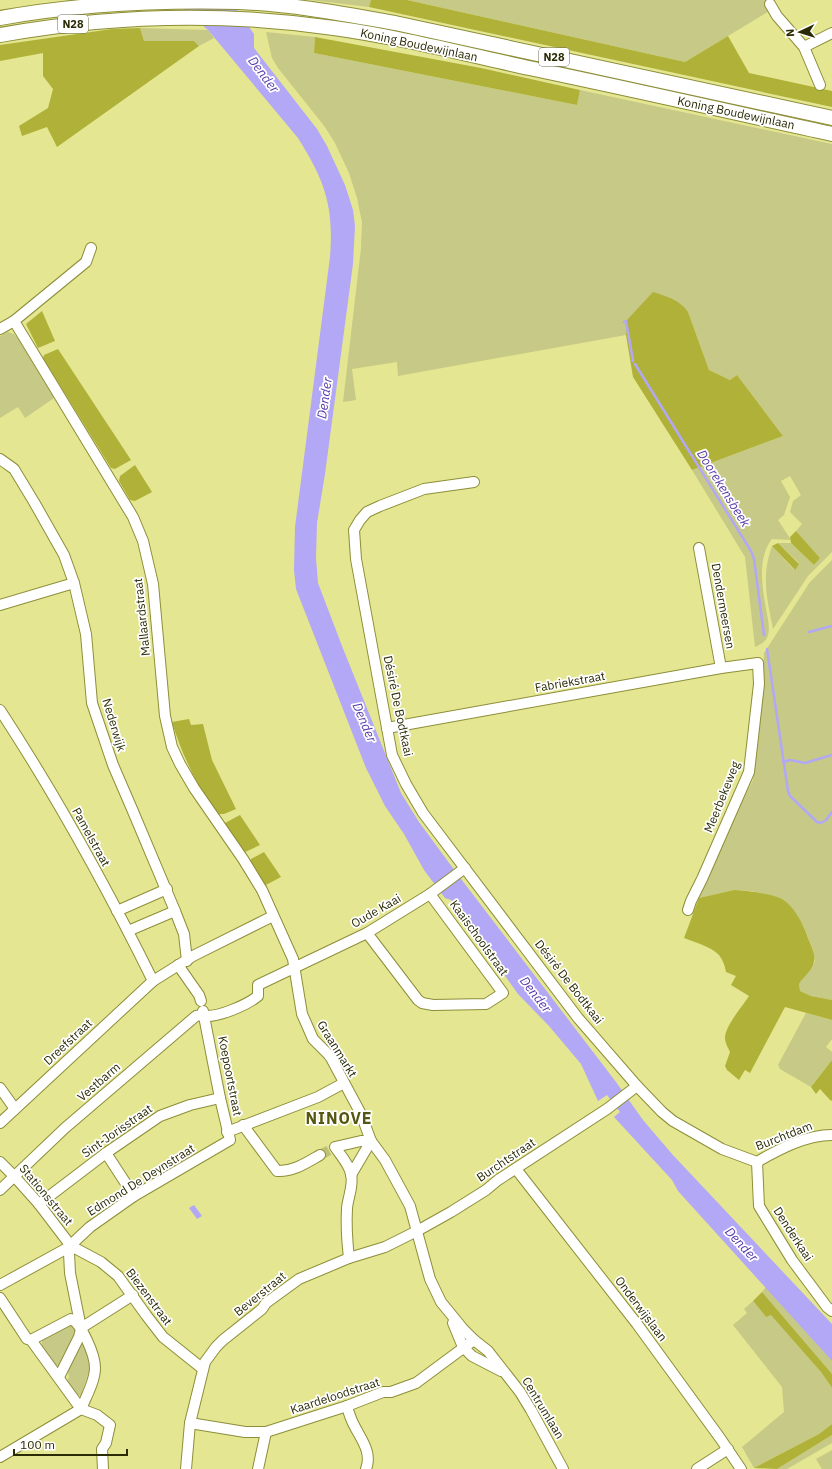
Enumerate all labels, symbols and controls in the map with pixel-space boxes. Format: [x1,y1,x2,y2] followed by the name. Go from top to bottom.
[780,12,820,52] north arrow
[58,15,88,33] road number: N28
[359,25,479,64] street label: Koning Boudewijnlaan
[783,28,797,37] text: N
[539,48,569,66] road number: N28
[244,53,284,97] water label: Dender
[676,93,796,132] street label: Koning Boudewijnlaan
[313,375,336,420] water label: Dender
[693,446,754,530] water label: Doorekensbeek
[709,562,738,650] street label: Dendermeersen
[130,577,153,657] street label: Mallaardstraat
[380,654,416,758] street label: Désiré De Bodtkaai
[534,668,606,695] street label: Fabriekstraat
[99,697,130,754] street label: Nederwijk
[349,700,381,746] water label: Dender
[700,758,743,835] street label: Meerbekeweg
[69,805,114,869] street label: Pamelstraat
[348,890,403,931] street label: Oude Kaai
[447,897,512,979] street label: Kaaischoolstraat
[532,937,607,1027] street label: Désiré De Bodtkaai
[516,973,556,1017] water label: Dender
[40,1015,95,1068] street label: Dreefstraat
[314,1018,361,1080] street label: Graanmarkt
[215,1035,246,1117] street label: Koepoortstraat
[74,1059,123,1104] street label: Vestbarm
[79,1101,155,1160] street label: Sint-Jorisstraat
[305,1108,373,1128] district label: NINOVE
[753,1118,814,1153] street label: Burchtdam
[474,1135,538,1185] street label: Burchtstraat
[84,1140,197,1219] street label: Edmond De Deynstraat
[16,1161,76,1228] street label: Stationsstraat
[770,1204,816,1264] street label: Denderkaai
[721,1223,763,1266] water label: Dender
[123,1265,176,1328] street label: Biezenstraat
[231,1268,289,1319] street label: Beverstraat
[612,1273,671,1344] street label: Onderwijslaan
[288,1374,381,1417] street label: Kaardeloodstraat
[519,1374,568,1441] street label: Centrumlaan
[14,1431,127,1457] scale bar
[20,1437,55,1452] text: 100 m

